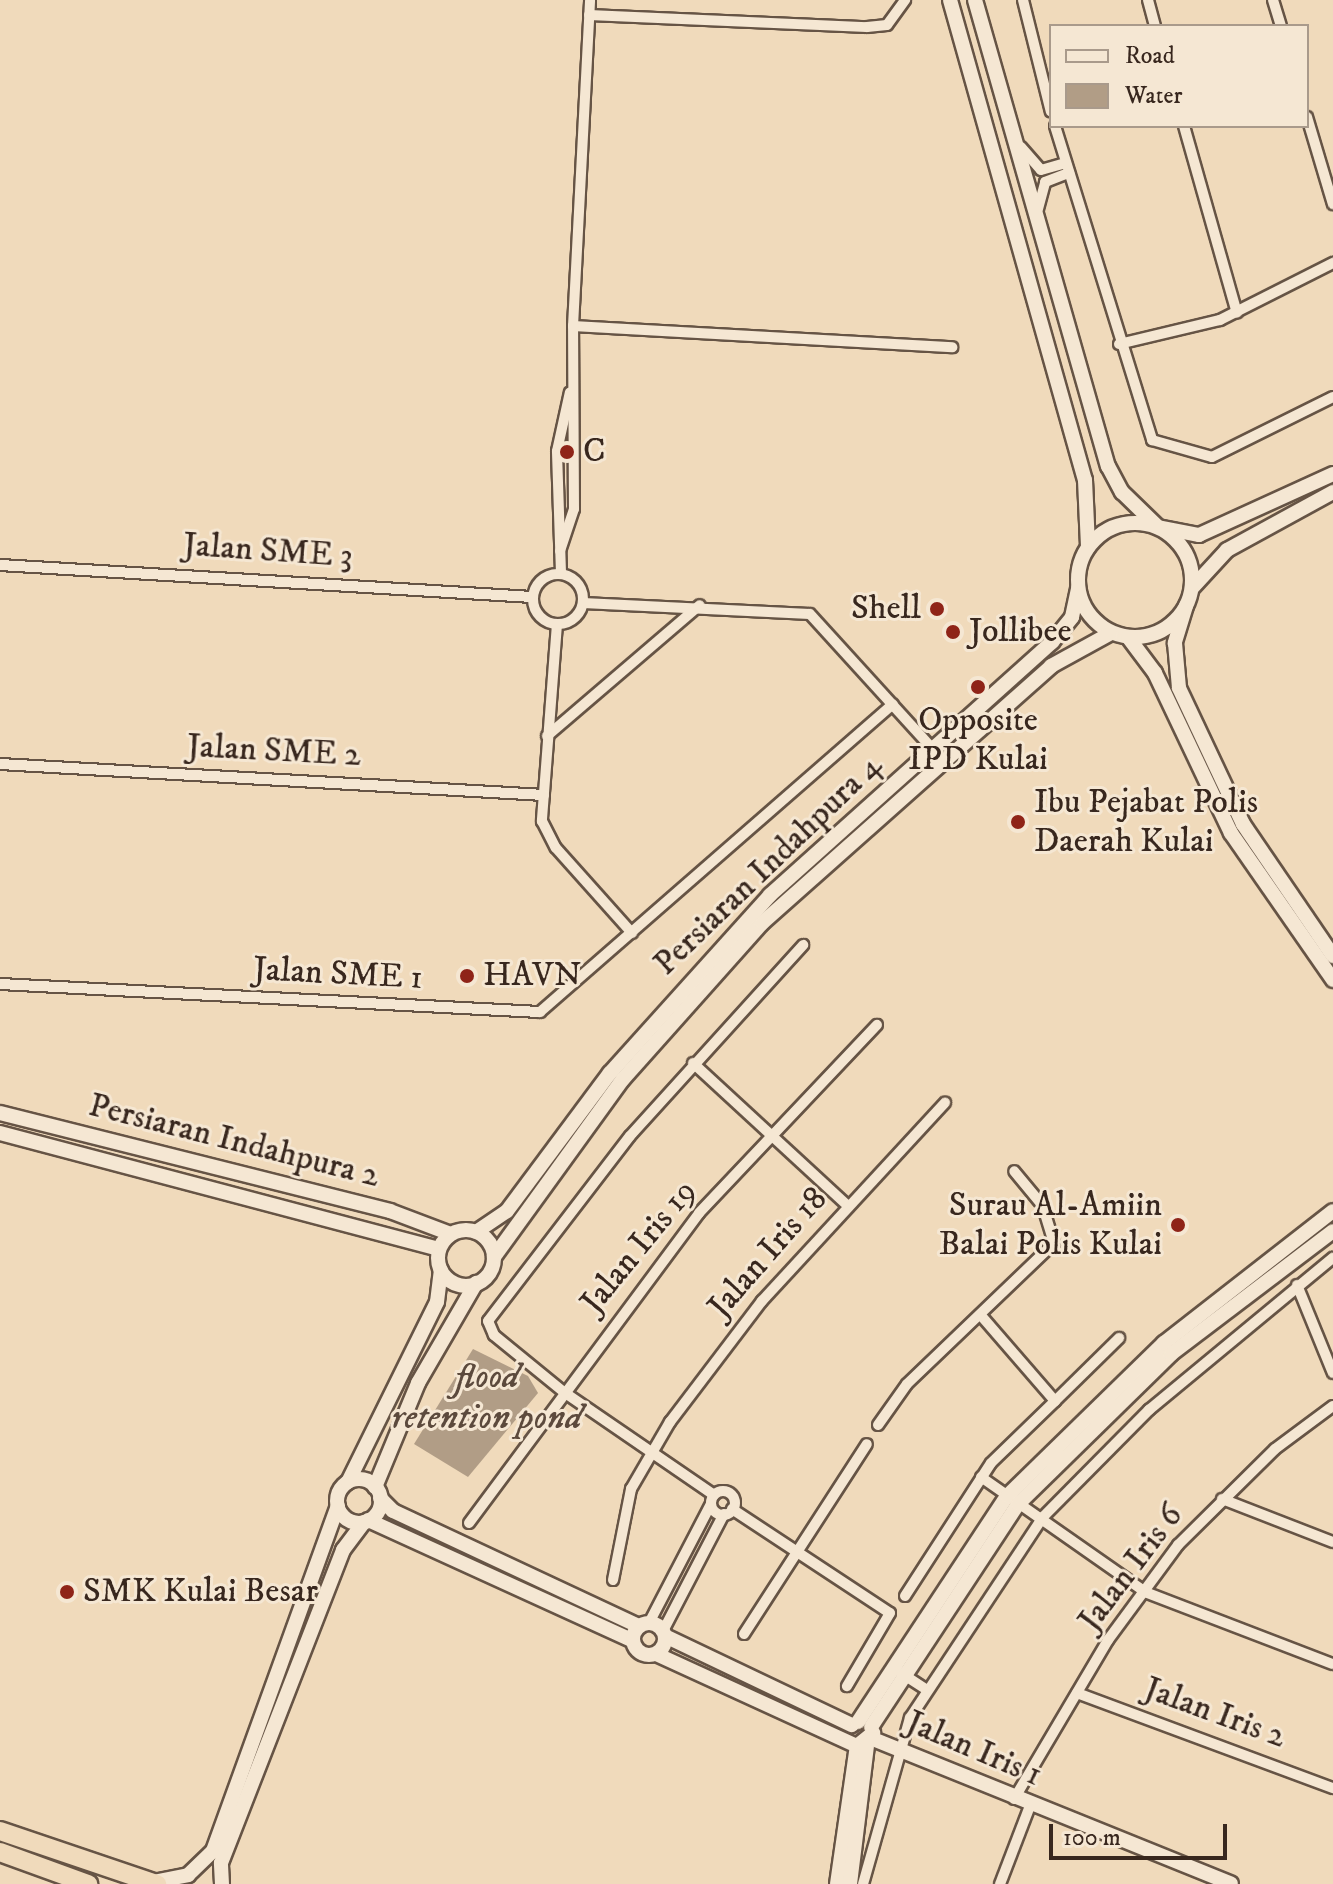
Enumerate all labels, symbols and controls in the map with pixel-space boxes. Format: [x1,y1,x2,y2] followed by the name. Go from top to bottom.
[1049,24,1309,128] legend
[1125,41,1175,71] text: Road
[1125,81,1182,111] text: Water
[583,432,606,472] place label: C
[558,443,576,461] marker: C
[182,525,354,577] street label: Jalan SME 3
[851,589,921,629] place label: Shell
[928,600,946,618] marker: Shell
[969,612,1072,652] place label: Jollibee
[944,623,962,641] marker: Jollibee
[969,678,987,696] marker: Opposite IPD Kulai
[908,700,1048,780] place label: Opposite IPD Kulai
[186,726,362,776] street label: Jalan SME 2
[646,746,890,984] street label: Persiaran Indahpura 4
[1034,782,1258,862] place label: Ibu Pejabat Polis Daerah Kulai
[1009,813,1027,831] marker: Ibu Pejabat Polis Daerah Kulai
[252,949,424,999] street label: Jalan SME 1
[483,956,582,996] place label: HAVN
[458,967,476,985] marker: HAVN
[84,1085,384,1197] street label: Persiaran Indahpura 2
[573,1172,705,1322] street label: Jalan Iris 19
[700,1179,836,1327] street label: Jalan Iris 18
[939,1185,1162,1264] place label: Surau Al-Amiin Balai Polis Kulai
[1169,1216,1187,1234] marker: Surau Al-Amiin Balai Polis Kulai
[392,1354,582,1439] water label: flood retention pond
[1070,1496,1192,1640] street label: Jalan Iris 6
[83,1572,318,1612] place label: SMK Kulai Besar
[58,1583,76,1601] marker: SMK Kulai Besar
[1139,1669,1291,1757] street label: Jalan Iris 2
[900,1702,1048,1796] street label: Jalan Iris 1
[1053,1808,1231,1858] scale bar
[1063,1823,1121,1853] text: 100 m

